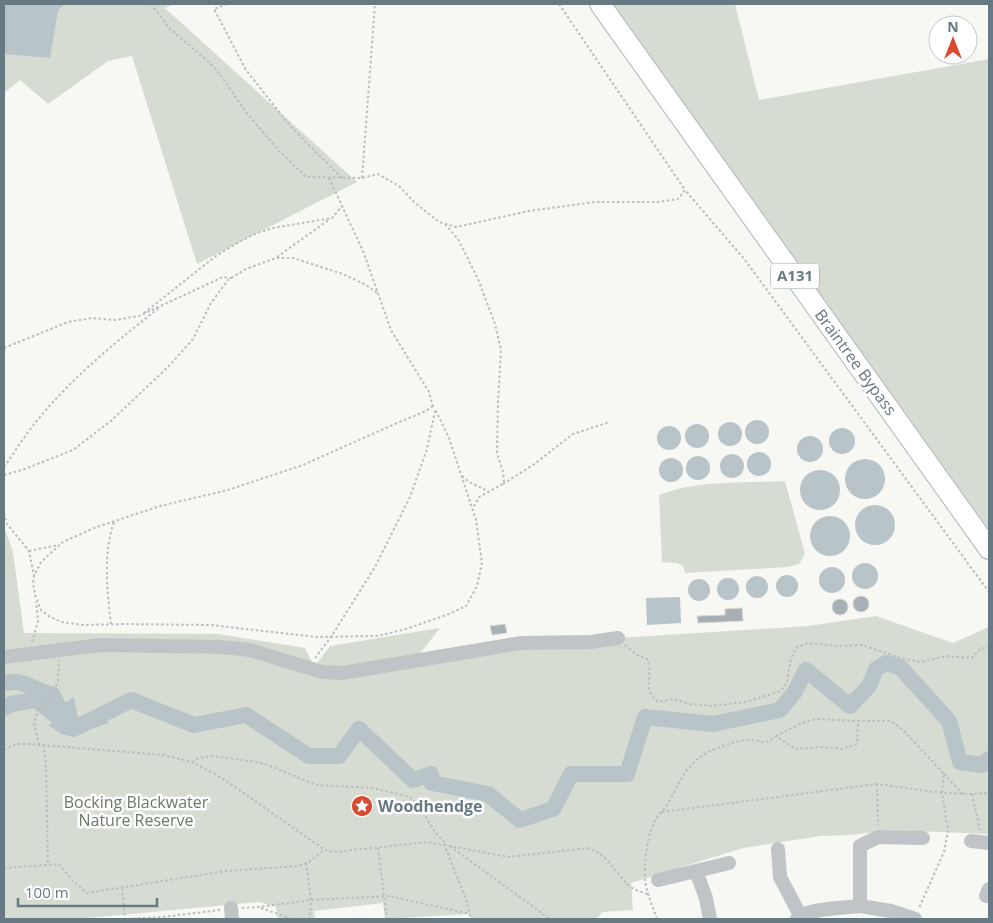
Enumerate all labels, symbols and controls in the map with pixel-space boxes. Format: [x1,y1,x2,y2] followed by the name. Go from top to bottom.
[928,15,978,65] north arrow
[947,17,959,36] text: N
[771,264,819,288] road number: A131
[810,304,902,420] street label: Braintree Bypass
[64,791,209,831] park label: Bocking Blackwater Nature Reserve
[350,794,374,818] place icon: Woodhendge
[378,795,483,817] place label: Woodhendge
[18,876,156,908] scale bar
[25,882,69,902] text: 100 m

